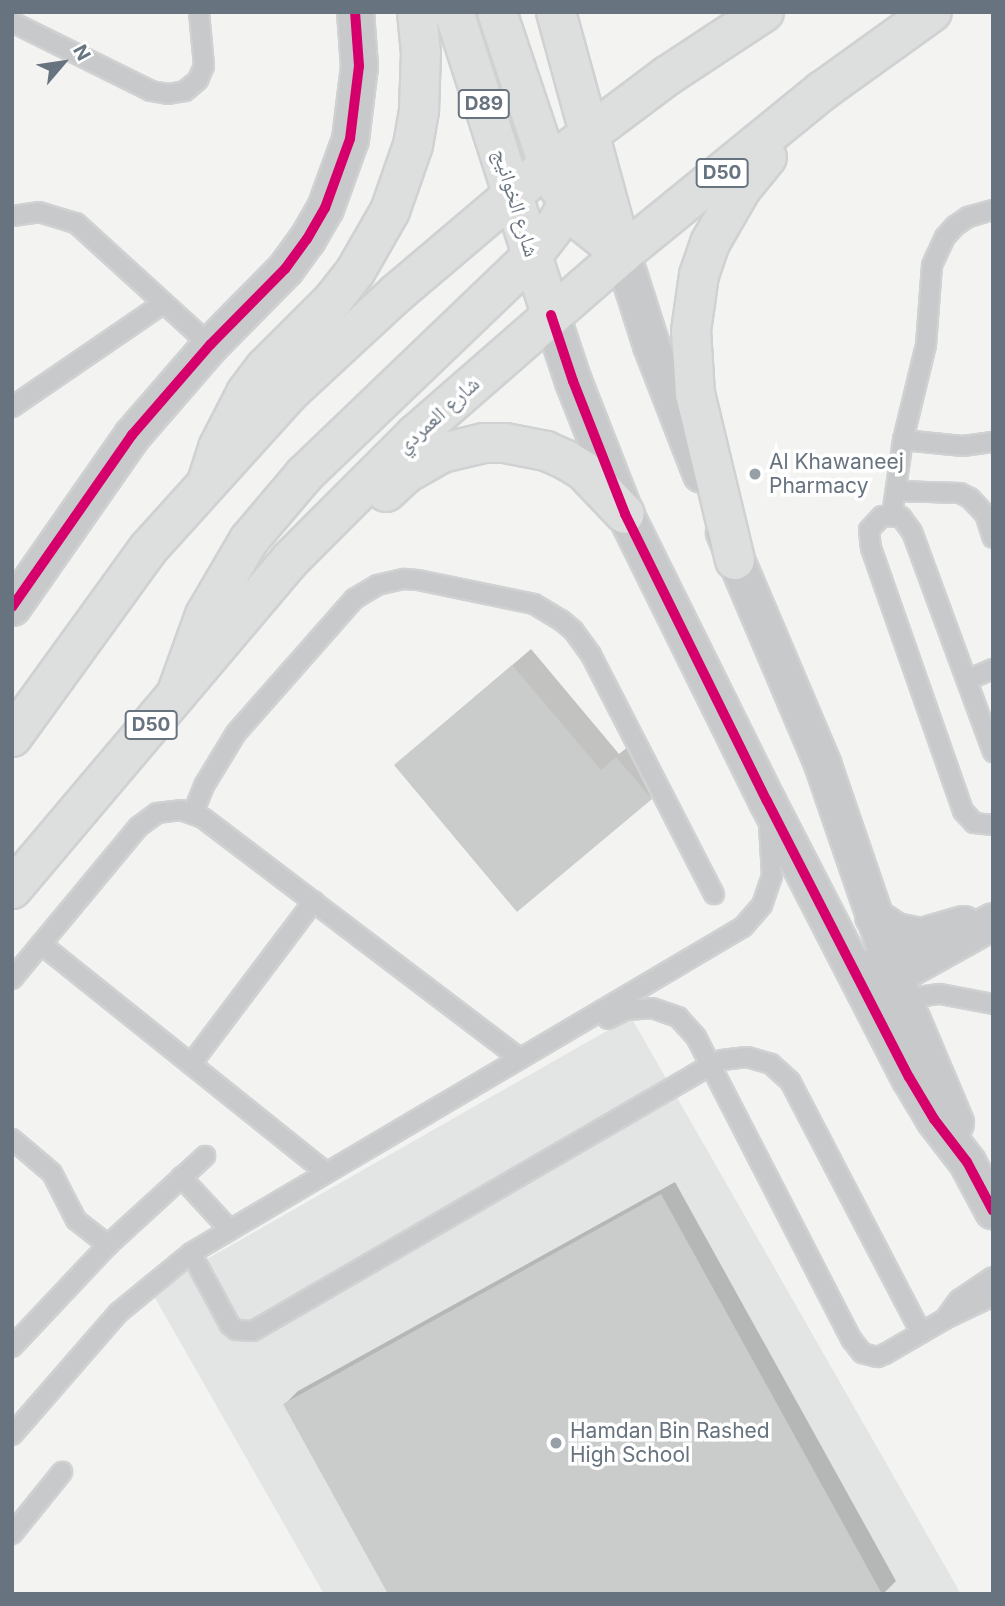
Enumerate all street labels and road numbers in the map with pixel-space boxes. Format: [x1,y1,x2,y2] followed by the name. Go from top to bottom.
[458,88,510,120] road number: D89
[488,146,544,260] street label: شارع الخوانيج
[694,158,750,188] road number: D50
[391,371,485,459] street label: شارع العمردي
[123,710,179,740] road number: D50

